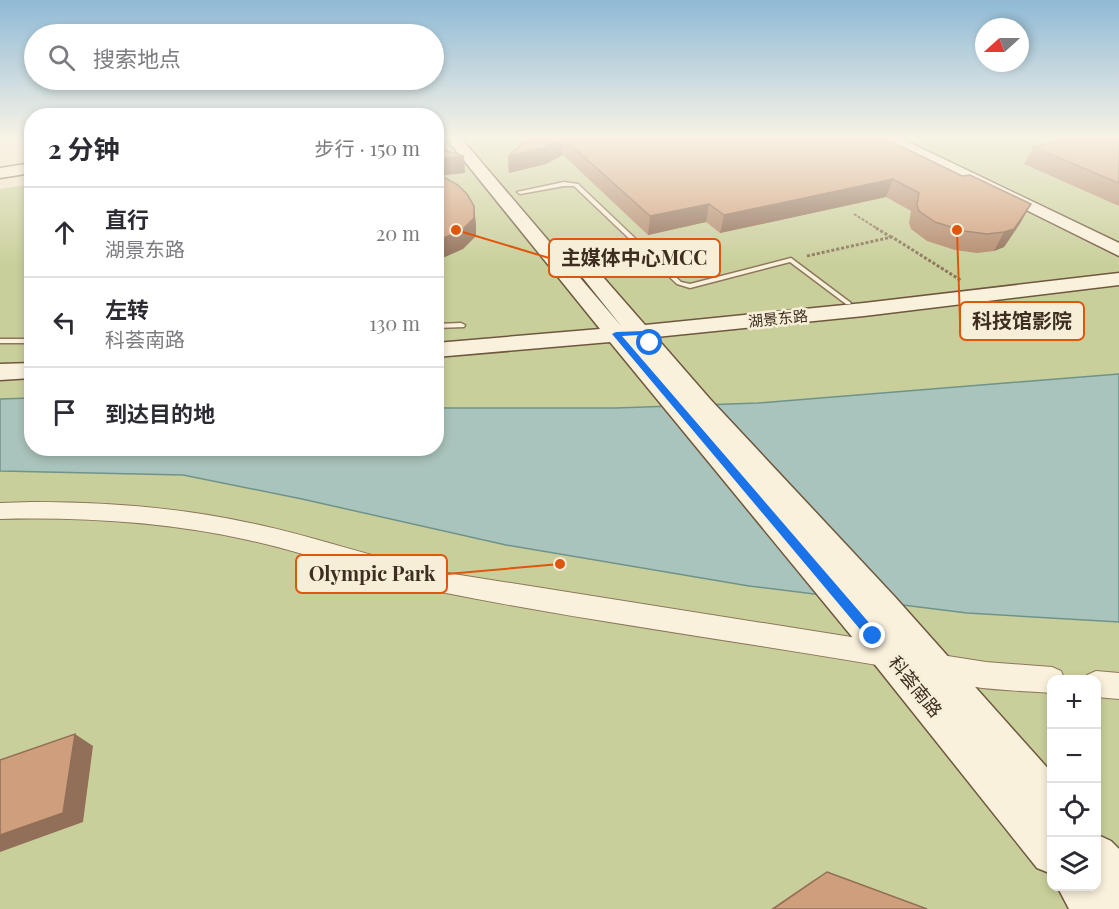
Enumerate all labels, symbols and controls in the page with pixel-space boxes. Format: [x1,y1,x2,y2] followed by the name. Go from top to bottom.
[975,18,1029,72] north arrow
[24,24,444,90] search box
[45,41,78,74] icon: search
[93,43,181,73] text: 搜索地点
[48,131,119,166] text: 2 分钟
[315,134,420,161] text: 步行 · 150 m
[105,204,149,234] text: 直行
[48,216,81,249] icon: ahead
[376,219,420,246] text: 20 m
[105,235,185,262] text: 湖景东路
[549,239,720,277] callout: 主媒体中心MCC
[561,243,707,270] text: 主媒体中心MCC
[105,294,149,324] text: 左转
[960,302,1084,340] callout: 科技馆影院
[747,305,809,331] street label: 湖景东路
[48,306,81,339] icon: left
[972,306,1072,333] text: 科技馆影院
[369,309,420,336] text: 130 m
[105,325,185,352] text: 科荟南路
[636,329,662,355] route start
[48,396,81,429] icon: arrive
[105,398,215,428] text: 到达目的地
[296,555,447,593] callout: Olympic Park
[309,559,436,586] text: Olympic Park
[859,622,885,648] route end
[884,651,948,722] street label: 科荟南路
[1047,675,1101,891] map controls
[1047,675,1101,729] button: +
[1047,729,1101,783] button: −
[1047,783,1101,837] button: locate
[1047,837,1101,891] button: layers

